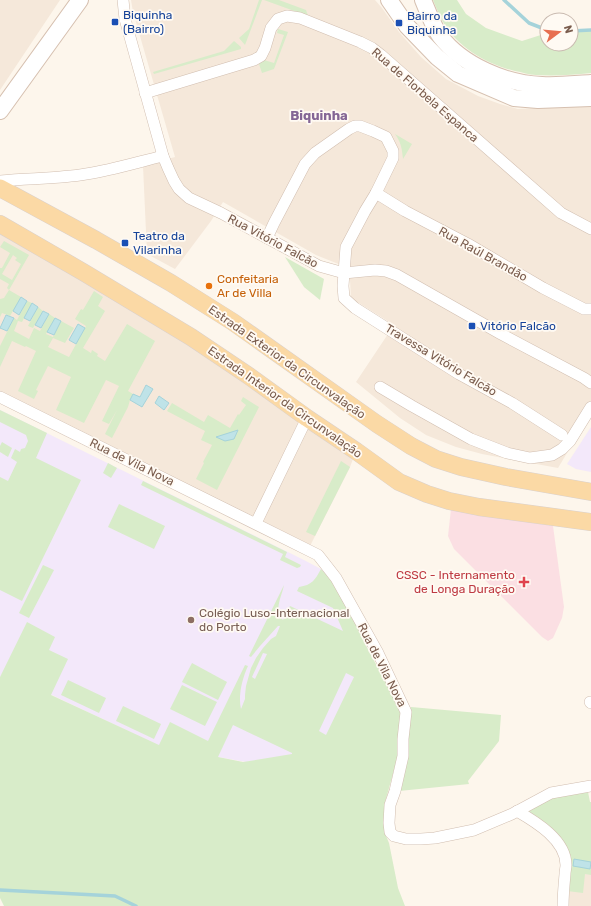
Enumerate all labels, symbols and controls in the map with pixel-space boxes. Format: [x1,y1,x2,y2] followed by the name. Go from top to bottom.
[123,8,172,36] place label: Biquinha (Bairro)
[407,9,457,37] place label: Bairro da Biquinha
[539,12,579,52] north arrow
[110,17,120,27] marker: Biquinha (Bairro)
[394,18,404,28] marker: Bairro da Biquinha
[561,24,575,35] text: N
[369,45,481,145] street label: Rua de Florbela Espanca
[290,108,348,123] district label: Biquinha
[225,211,321,271] street label: Rua Vitório Falcão
[436,224,530,284] street label: Rua Raúl Brandão
[133,229,185,257] place label: Teatro da Vilarinha
[120,238,130,248] marker: Teatro da Vilarinha
[217,272,279,300] place label: Confeitaria Ar de Villa
[204,281,214,291] marker: Confeitaria Ar de Villa
[206,302,368,422] street label: Estrada Exterior da Circunvalação
[480,319,556,333] place label: Vitório Falcão
[383,321,499,399] street label: Travessa Vitório Falcão
[467,321,477,331] marker: Vitório Falcão
[205,343,365,461] street label: Estrada Interior da Circunvalação
[87,435,177,489] street label: Rua de Vila Nova
[396,568,515,596] place label: CSSC - Internamento de Longa Duração
[518,576,530,588] marker: CSSC - Internamento de Longa Duração
[199,606,350,634] place label: Colégio Luso-Internacional do Porto
[186,615,196,625] marker: Colégio Luso-Internacional do Porto
[355,621,409,709] street label: Rua de Vila Nova

